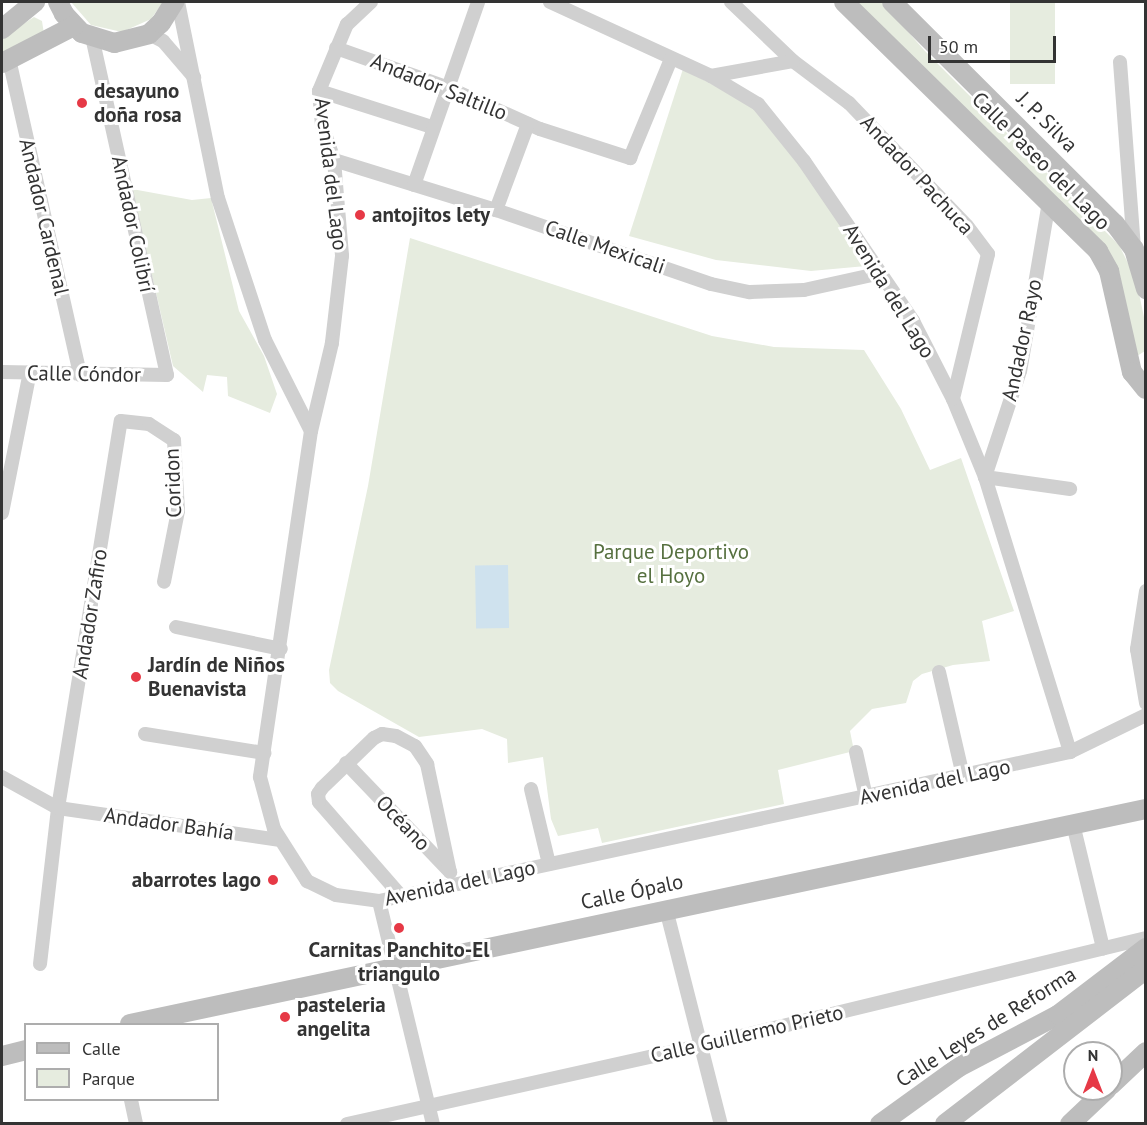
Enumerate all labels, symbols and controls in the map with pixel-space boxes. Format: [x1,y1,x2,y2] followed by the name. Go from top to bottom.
[931,24,1058,62] scale bar
[939,35,978,58] text: 50 m
[367,48,511,126] street label: Andador Saltillo
[94,78,182,128] place label: desayuno doña rosa
[1010,85,1084,159] street label: J. P. Silva
[967,87,1115,235] street label: Calle Paseo del Lago
[75,96,89,110] marker: desayuno doña rosa
[309,96,353,252] street label: Avenida del Lago
[855,110,979,240] street label: Andador Pachuca
[14,136,74,298] street label: Andador Cardenal
[106,153,160,295] street label: Andador Colibrí
[372,202,490,228] place label: antojitos lety
[353,208,367,222] marker: antojitos lety
[542,215,668,279] street label: Calle Mexicali
[838,219,940,363] street label: Avenida del Lago
[997,277,1047,403] street label: Andador Rayo
[27,360,141,388] street label: Calle Cóndor
[159,448,187,518] street label: Coridon
[593,539,749,589] park label: Parque Deportivo el Hoyo
[67,547,113,681] street label: Andador Zafiro
[148,652,285,702] place label: Jardín de Niños Buenavista
[129,670,143,684] marker: Jardín de Niños Buenavista
[857,754,1013,810] street label: Avenida del Lago
[371,790,435,856] street label: Océano
[102,802,236,846] street label: Andador Bahía
[382,855,538,911] street label: Avenida del Lago
[132,867,261,893] place label: abarrotes lago
[578,869,686,915] street label: Calle Ópalo
[266,873,280,887] marker: abarrotes lago
[392,921,406,935] marker: Carnitas Panchito-El triangulo
[309,937,489,987] place label: Carnitas Panchito-El triangulo
[891,961,1081,1093] street label: Calle Leyes de Reforma
[297,992,386,1042] place label: pasteleria angelita
[648,1000,846,1068] street label: Calle Guillermo Prieto
[278,1010,292,1024] marker: pasteleria angelita
[24,1023,219,1101] legend
[82,1037,121,1060] text: Calle
[1063,1041,1123,1101] north arrow
[1088,1045,1098,1065] text: N
[82,1067,135,1090] text: Parque

